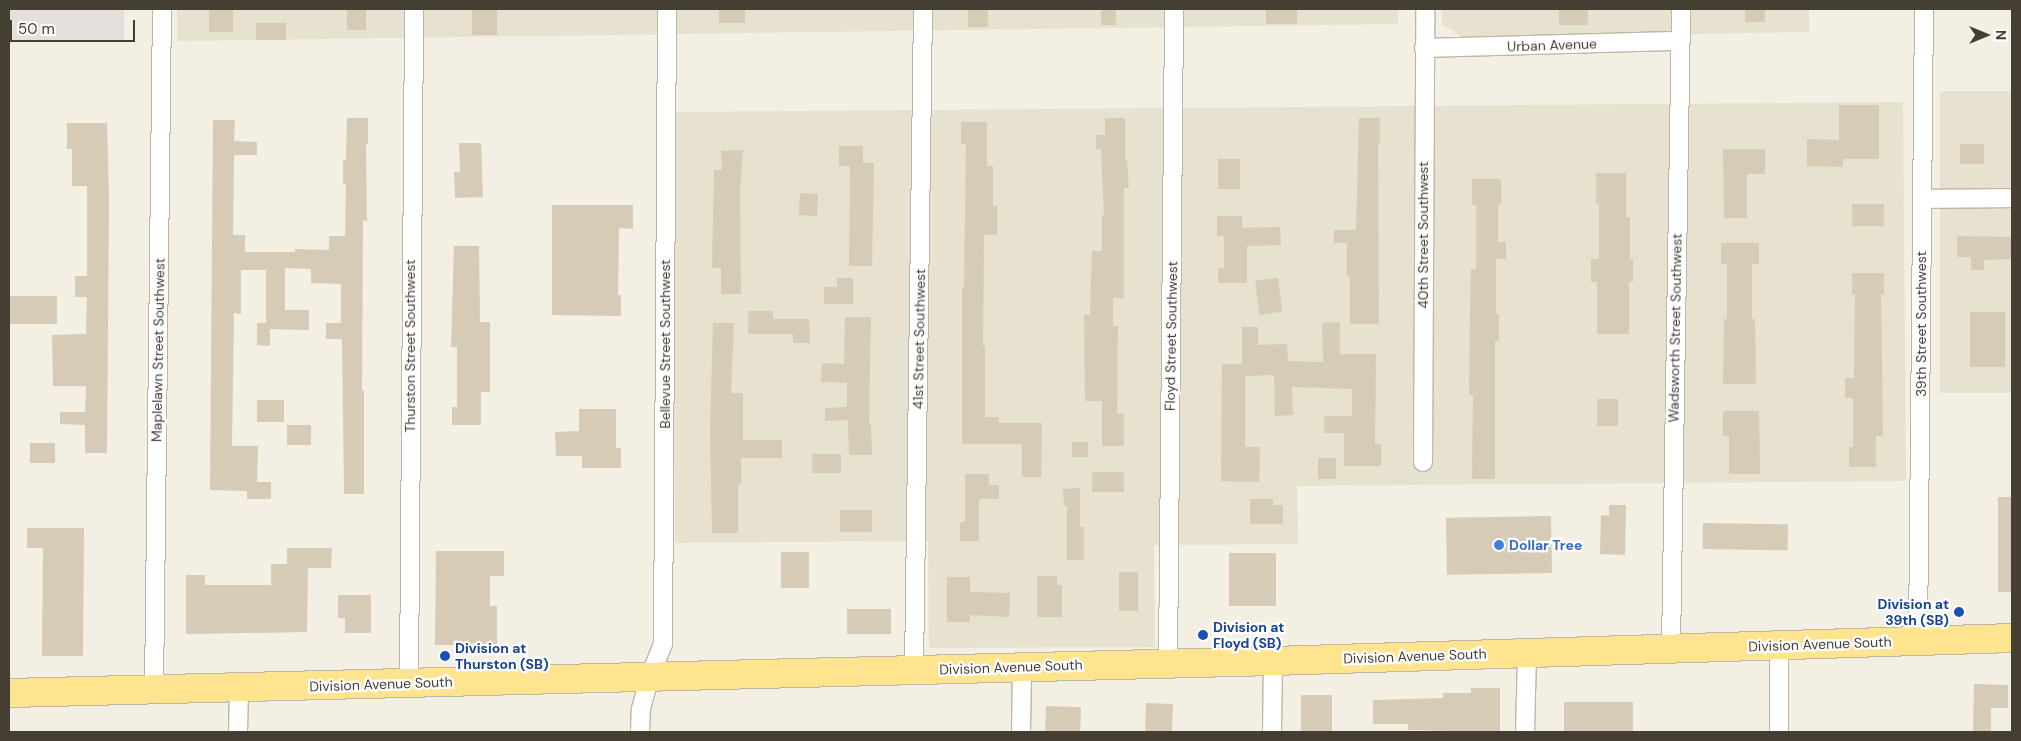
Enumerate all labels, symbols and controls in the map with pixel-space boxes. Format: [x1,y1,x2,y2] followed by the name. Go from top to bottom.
[12,10,138,42] scale bar
[1961,10,2011,60] north arrow
[18,19,55,39] text: 50 m
[1992,30,2010,40] text: N
[1507,35,1597,55] street label: Urban Avenue
[1415,161,1431,309] street label: 40th Street Southwest
[1665,233,1685,423] street label: Wadsworth Street Southwest
[1913,251,1929,397] street label: 39th Street Southwest
[148,258,168,442] street label: Maplelawn Street Southwest
[402,259,418,433] street label: Thurston Street Southwest
[657,259,673,429] street label: Bellevue Street Southwest
[1161,261,1181,411] street label: Floyd Street Southwest
[909,268,929,410] street label: 41st Street Southwest
[1509,537,1582,553] place label: Dollar Tree
[1493,539,1505,551] marker: Dollar Tree
[1878,596,1949,628] place label: Division at 39th (SB)
[1953,606,1965,618] marker: Division at 39th (SB)
[1213,619,1284,652] place label: Division at Floyd (SB)
[1197,629,1209,641] marker: Division at Floyd (SB)
[1748,633,1892,655] street label: Division Avenue South
[455,640,549,672] place label: Division at Thurston (SB)
[1343,645,1487,667] street label: Division Avenue South
[439,650,451,662] marker: Division at Thurston (SB)
[939,656,1083,678] street label: Division Avenue South
[309,673,453,695] street label: Division Avenue South

